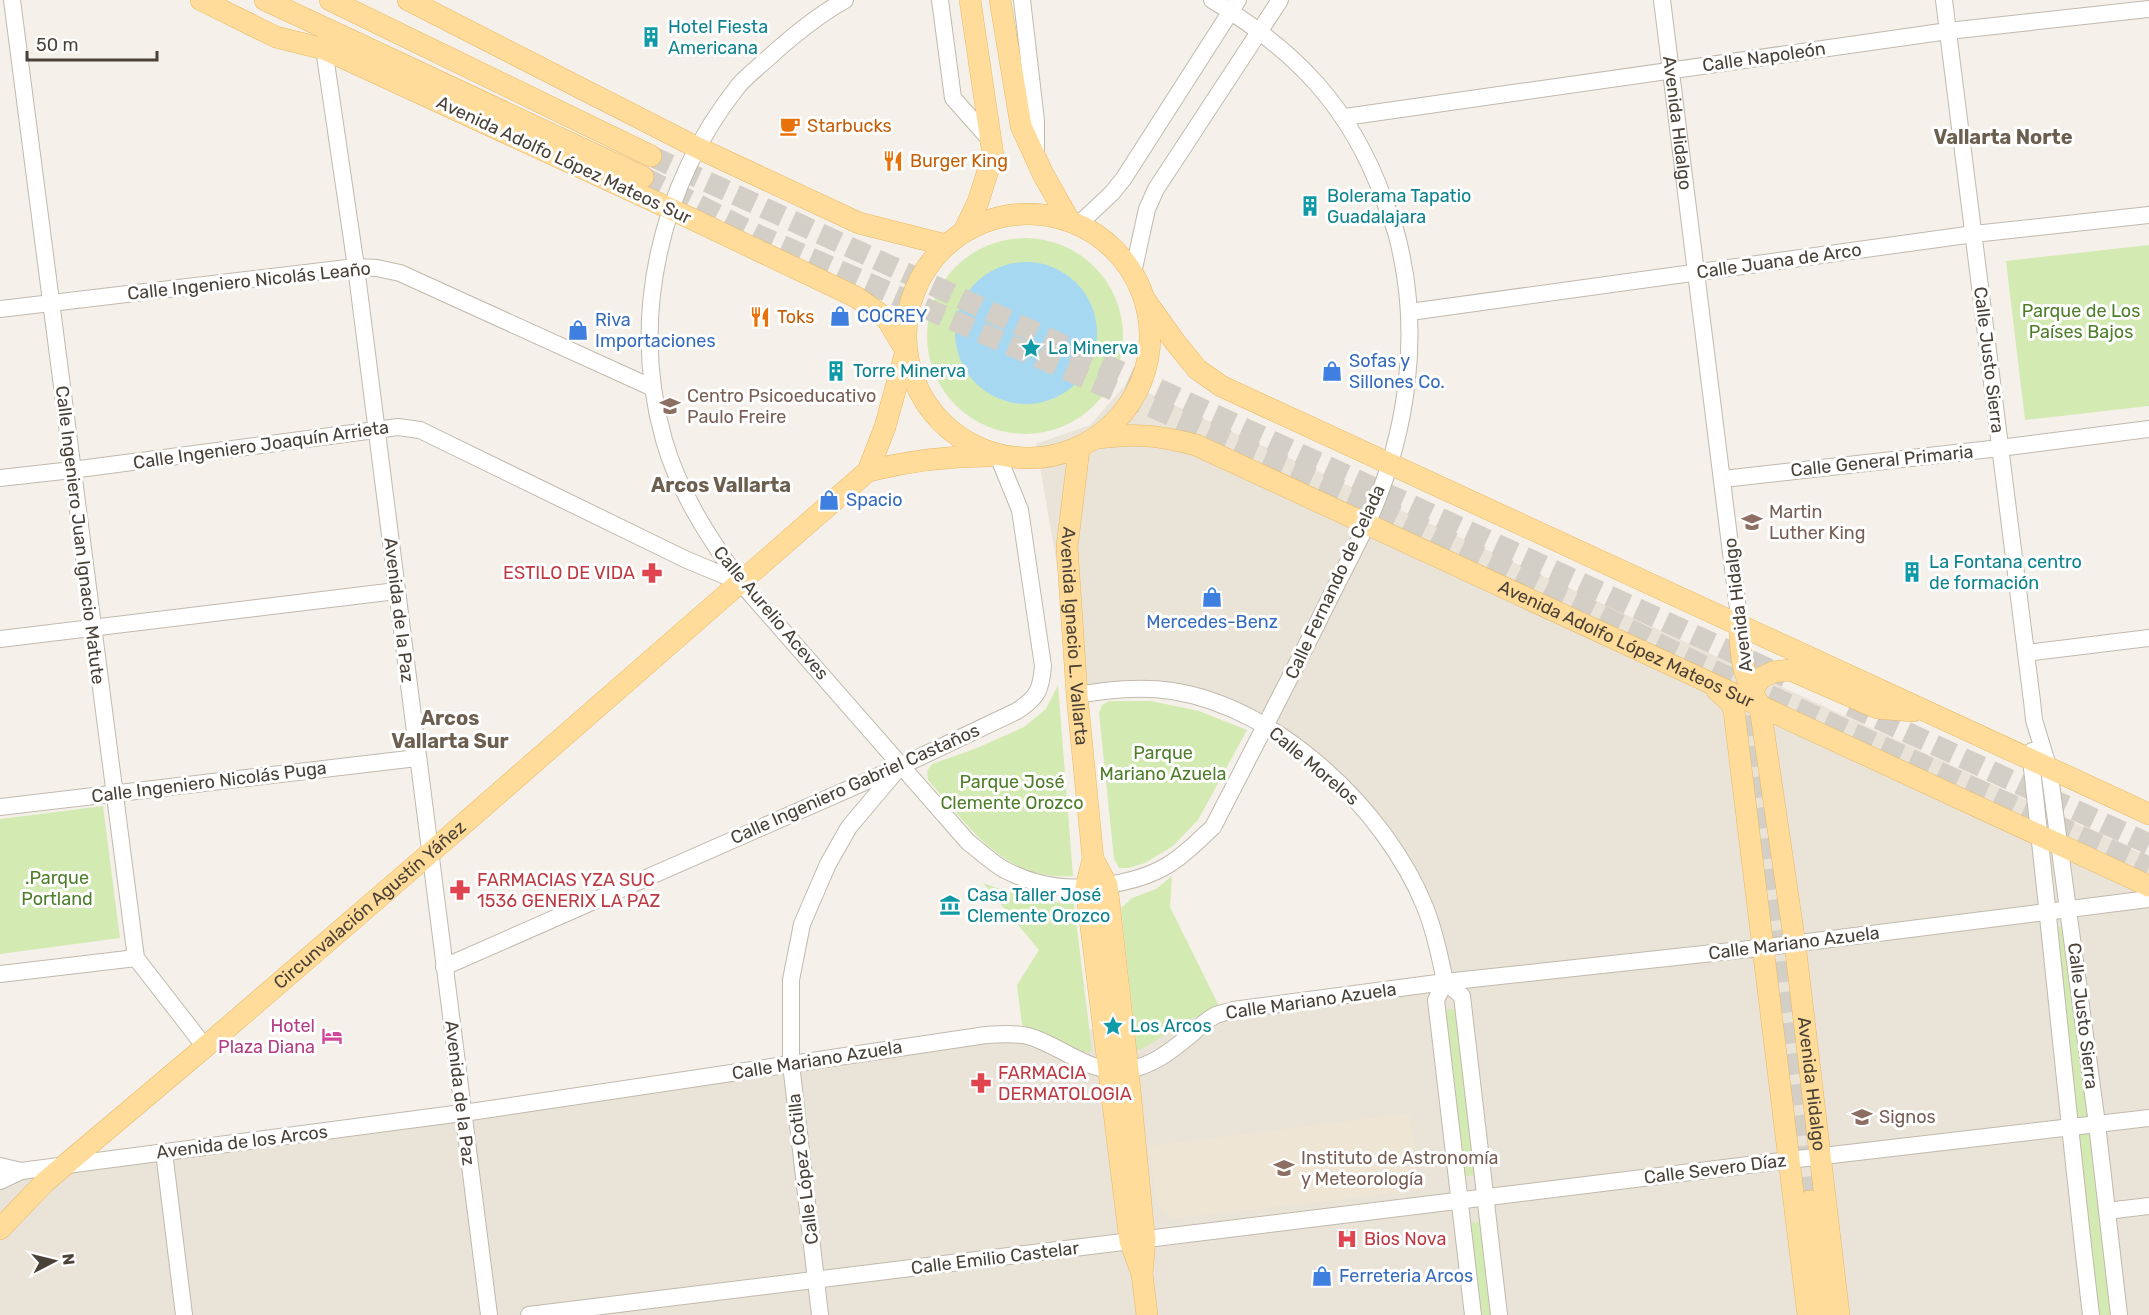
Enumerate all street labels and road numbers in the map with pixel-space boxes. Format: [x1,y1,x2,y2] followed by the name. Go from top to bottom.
[1701,37,1827,77] street label: Calle Napoleón
[1658,55,1697,191] street label: Avenida Hidalgo
[433,91,695,229] street label: Avenida Adolfo López Mateos Sur
[1695,239,1863,283] street label: Calle Juana de Arco
[126,257,372,305] street label: Calle Ingeniero Nicolás Leaño
[1969,286,2009,434] street label: Calle Justo Sierra
[51,384,109,686] street label: Calle Ingeniero Juan Ignacio Matute
[132,416,390,474] street label: Calle Ingeniero Joaquín Arrieta
[1789,440,1975,482] street label: Calle General Primaria
[1280,481,1390,683] street label: Calle Fernando de Celada
[1056,526,1093,746] street label: Avenida Ignacio L. Vallarta
[379,536,419,684] street label: Avenida de la Paz
[1719,537,1757,673] street label: Avenida Hidalgo
[709,542,833,684] street label: Calle Aurelio Aceves
[1495,576,1757,713] street label: Avenida Adolfo López Mateos Sur
[727,719,983,849] street label: Calle Ingeniero Gabriel Castaños
[1265,722,1363,810] street label: Calle Morelos
[90,757,328,807] street label: Calle Ingeniero Nicolás Puga
[269,816,470,994] street label: Circunvalación Agustín Yáñez
[1707,922,1881,964] street label: Calle Mariano Azuela
[2063,942,2103,1090] street label: Calle Justo Sierra
[1224,978,1398,1024] street label: Calle Mariano Azuela
[1793,1016,1830,1152] street label: Avenida Hidalgo
[440,1019,480,1167] street label: Avenida de la Paz
[730,1036,904,1084] street label: Calle Mariano Azuela
[783,1092,823,1246] street label: Calle López Cotilla
[155,1121,329,1163] street label: Avenida de los Arcos
[1643,1149,1787,1189] street label: Calle Severo Díaz
[910,1237,1080,1279] street label: Calle Emilio Castelar

